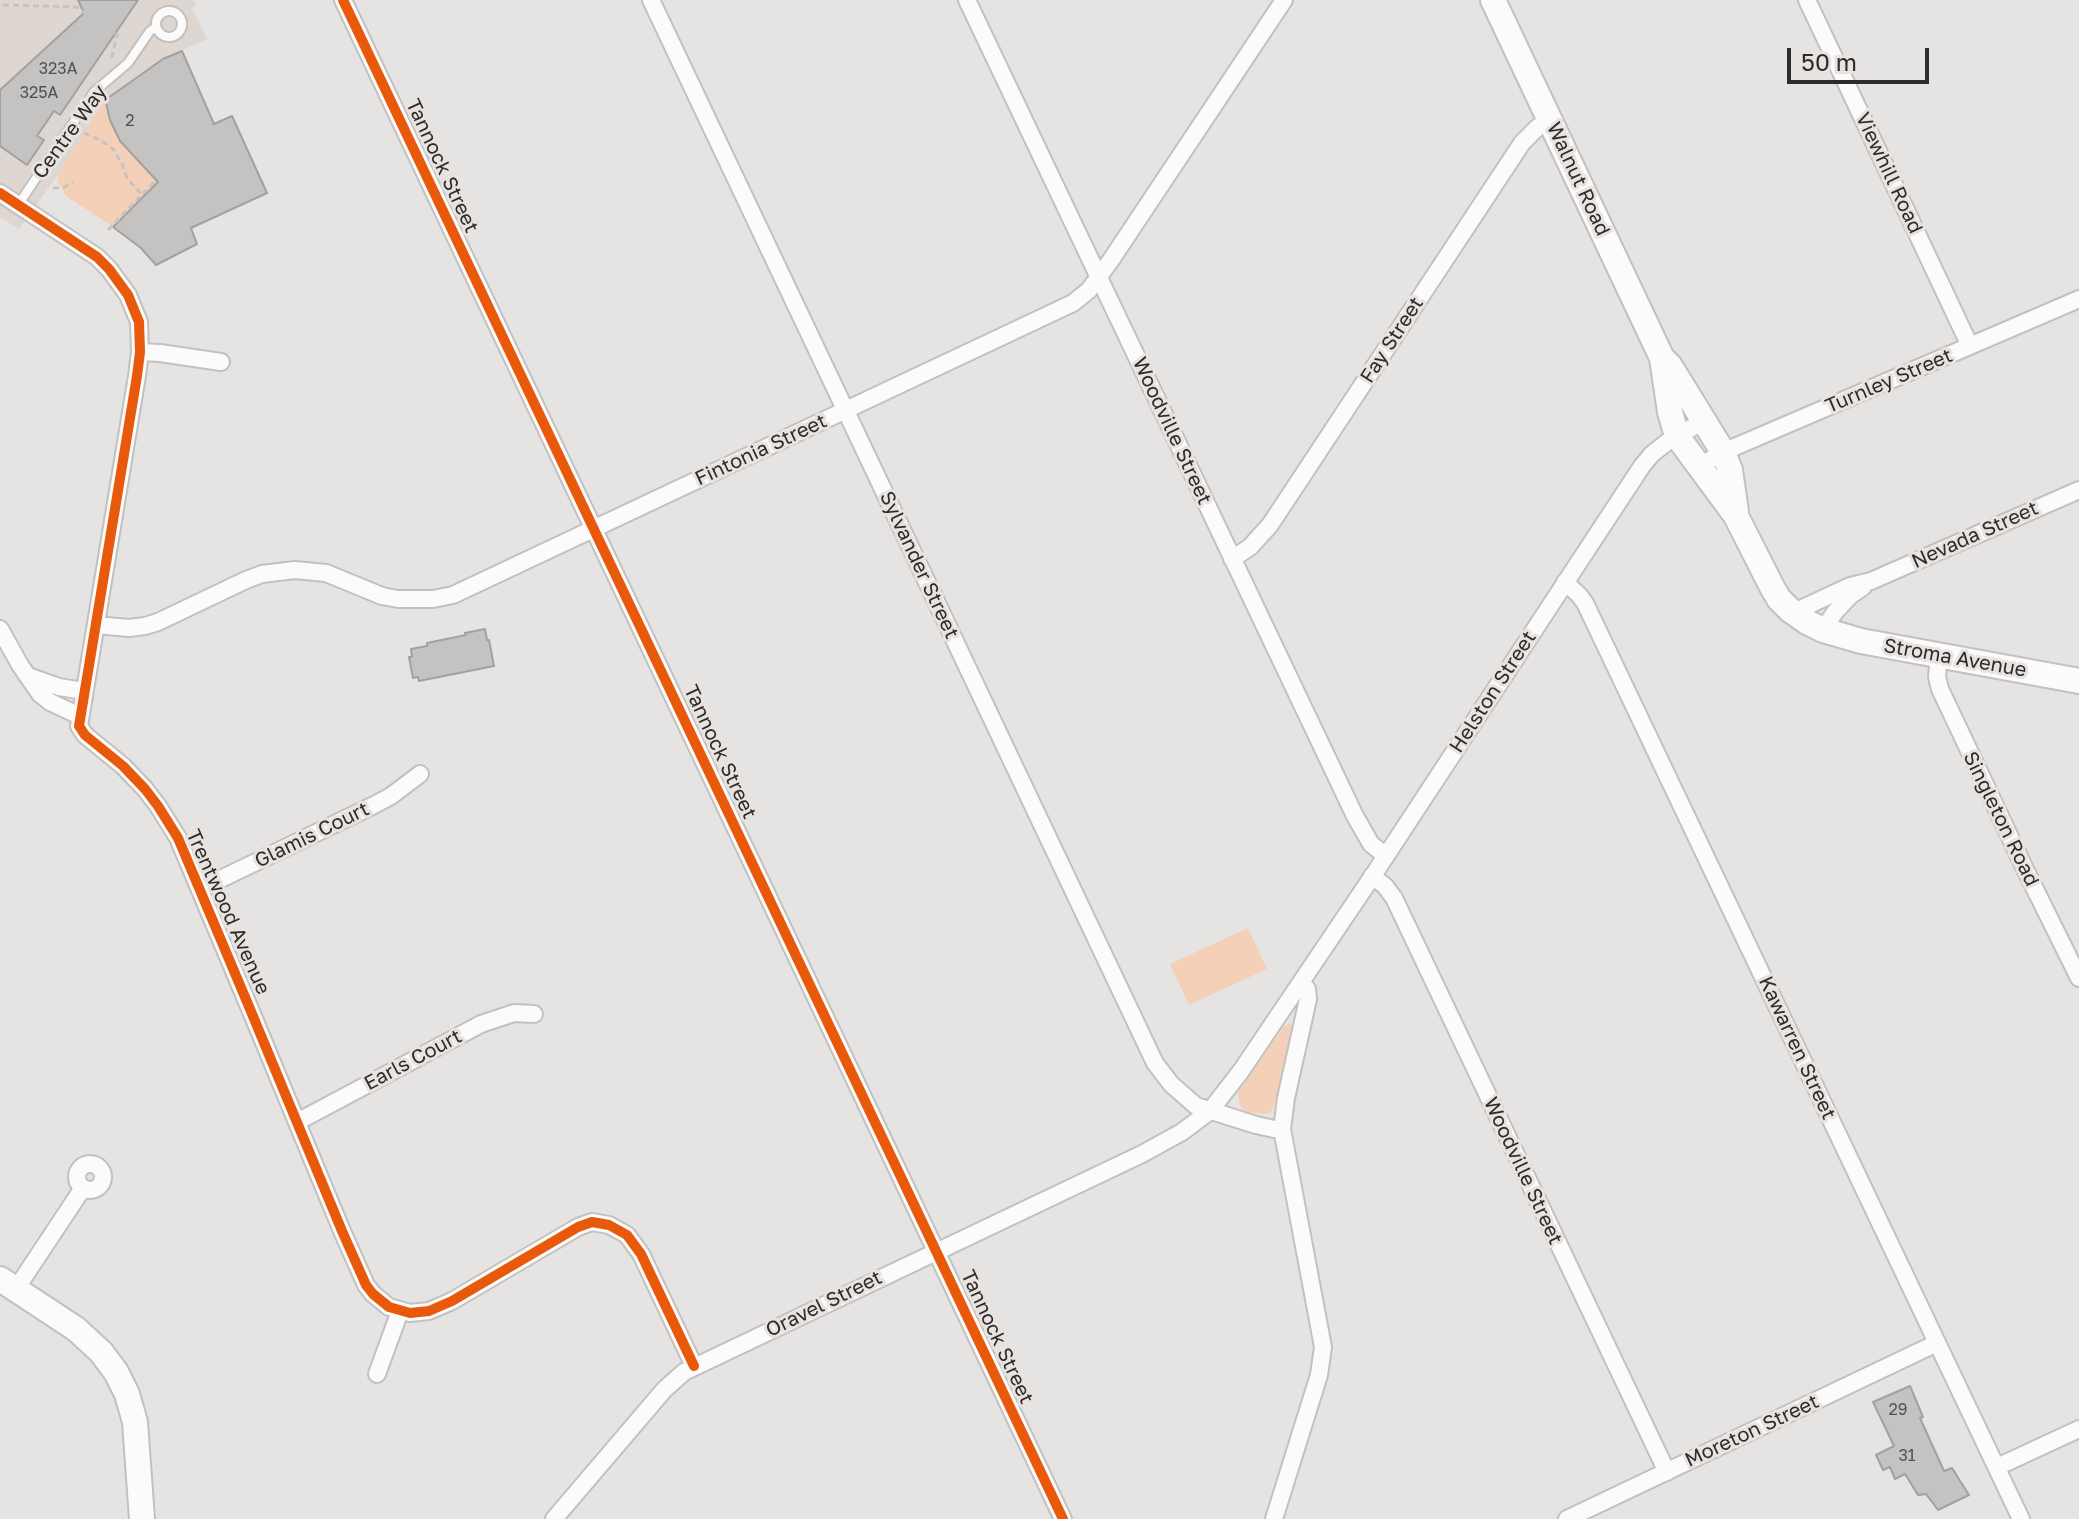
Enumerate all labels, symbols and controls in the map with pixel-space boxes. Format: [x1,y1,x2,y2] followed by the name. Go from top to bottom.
[1791,32,1933,82] scale bar
[1801,47,1857,76] text: 50 m
[39,59,77,79] house number: 323A
[28,80,112,184] street label: Centre Way
[20,83,58,103] house number: 325A
[401,95,483,237] street label: Tannock Street
[1850,109,1928,237] street label: Viewhill Road
[125,111,135,131] house number: 2
[1541,118,1615,240] street label: Walnut Road
[1355,292,1429,388] street label: Fay Street
[1822,343,1956,419] street label: Turnley Street
[1127,354,1217,508] street label: Woodville Street
[691,409,831,491] street label: Fintonia Street
[874,487,964,643] street label: Sylvander Street
[1908,496,2042,574] street label: Nevada Street
[1445,627,1541,757] street label: Helston Street
[1882,634,2028,682] street label: Stroma Avenue
[679,681,761,823] street label: Tannock Street
[1958,748,2044,890] street label: Singleton Road
[251,797,373,873] street label: Glamis Court
[181,826,275,998] street label: Trentwood Avenue
[1753,973,1841,1123] street label: Kawarren Street
[360,1024,466,1096] street label: Earls Court
[1478,1094,1568,1248] street label: Woodville Street
[762,1266,886,1342] street label: Oravel Street
[956,1266,1038,1408] street label: Tannock Street
[1681,1390,1823,1472] street label: Moreton Street
[1889,1400,1907,1420] house number: 29
[1898,1446,1916,1466] house number: 31

